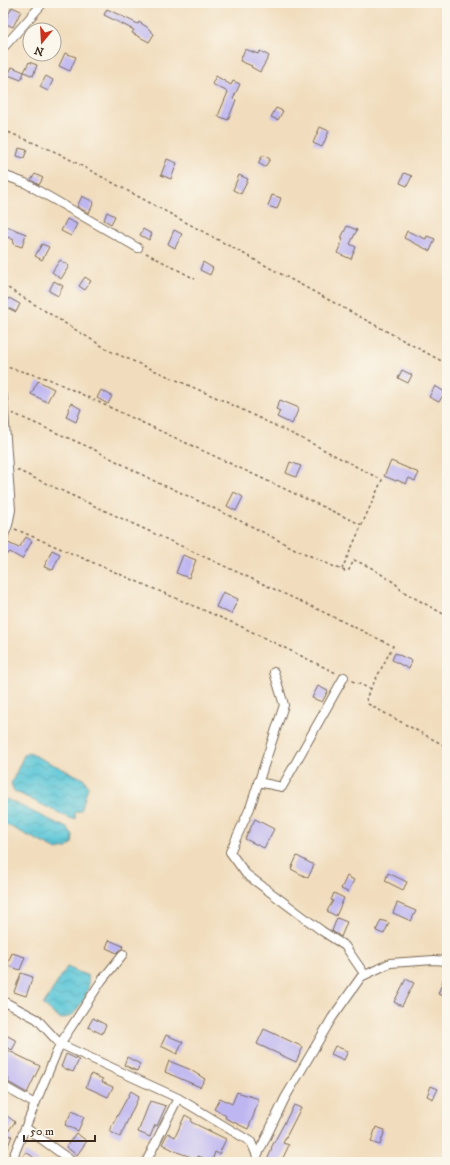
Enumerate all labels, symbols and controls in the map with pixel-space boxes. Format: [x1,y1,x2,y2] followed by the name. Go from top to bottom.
[22,22,62,62] north arrow
[33,43,46,59] text: N
[24,1117,95,1143] scale bar
[30,1124,54,1139] text: 50 m

